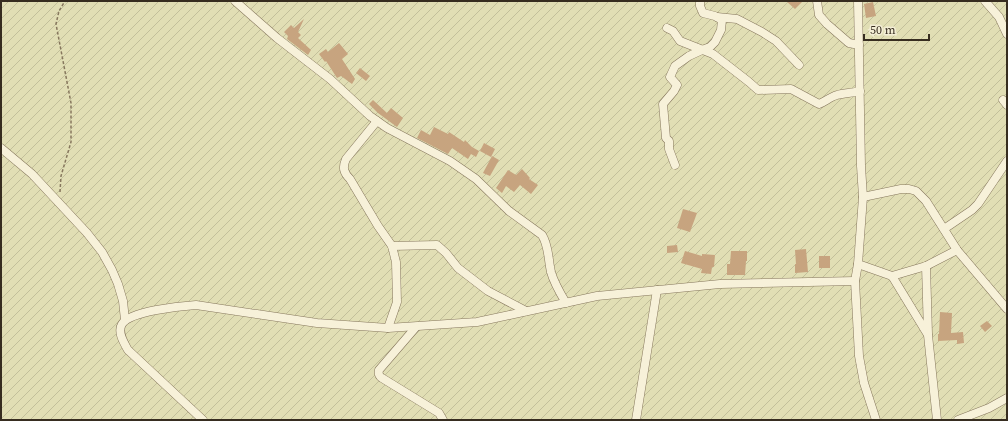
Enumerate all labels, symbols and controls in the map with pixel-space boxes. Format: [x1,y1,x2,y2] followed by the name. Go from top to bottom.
[864,16,929,42] scale bar
[870,22,896,38] text: 50 m

